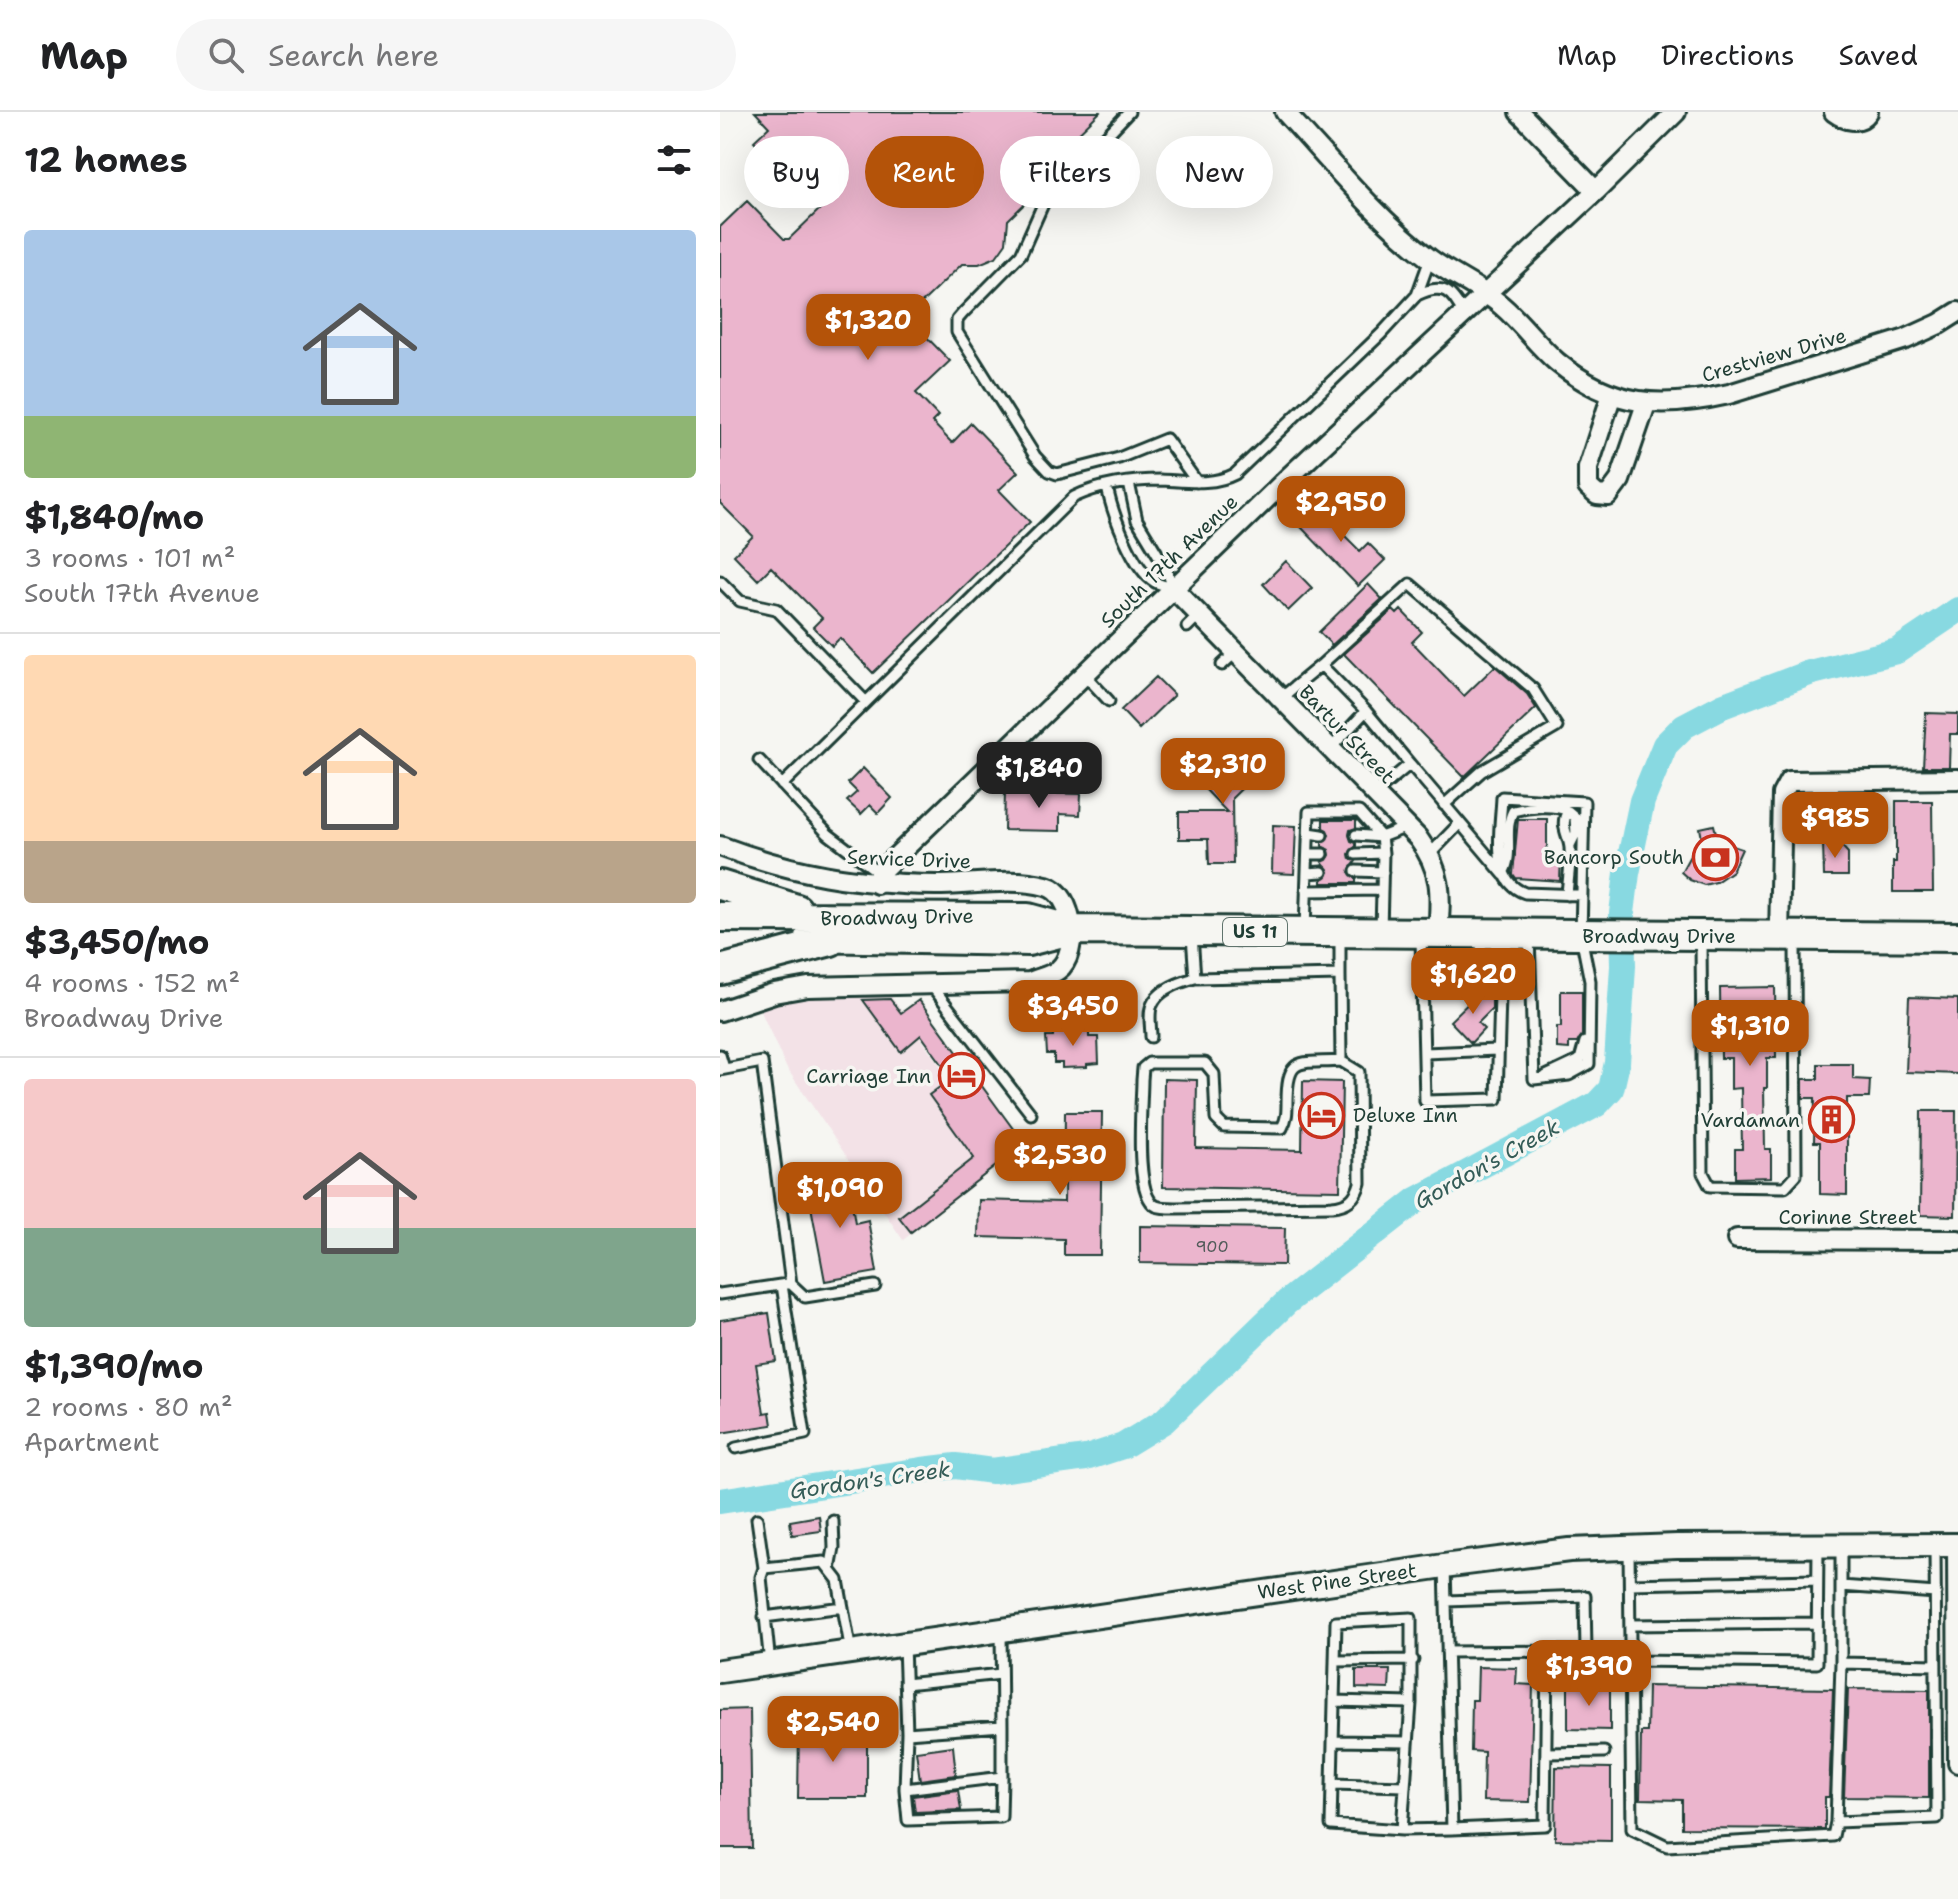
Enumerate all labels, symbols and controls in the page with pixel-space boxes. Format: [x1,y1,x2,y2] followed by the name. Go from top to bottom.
[176,19,736,91] search box
[40,30,128,81] text: Map
[204,33,248,77] icon: search
[268,35,439,76] text: Search here
[1557,36,1617,74] text: Map
[1661,36,1795,74] text: Directions
[1839,36,1918,74] text: Saved
[744,136,849,208] chip: Buy
[865,136,984,208] chip: Rent
[1000,136,1140,208] chip: Filters
[1156,136,1273,208] chip: New
[24,137,188,183] text: 12 homes
[652,138,696,182] icon: filters
[288,282,432,426] icon: home
[803,294,933,362] pin: $1,320
[824,302,912,337] text: $1,320
[1699,322,1849,388] street label: Crestview Drive
[1276,476,1406,544] pin: $2,950
[1295,484,1387,519] text: $2,950
[1095,489,1243,633] street label: South 17th Avenue
[24,494,204,540] text: $1,840/mo
[24,540,235,575] text: 3 rooms · 101 m²
[24,575,260,610] text: South 17th Avenue
[1293,679,1401,789] street label: Bartur Street
[288,707,432,851] icon: home
[1158,738,1288,806] pin: $2,310
[974,742,1104,810] pin: $1,840
[1179,746,1267,781] text: $2,310
[995,750,1083,785] text: $1,840
[1788,792,1882,860] pin: $985
[1800,800,1870,835] text: $985
[1691,833,1739,881] bank icon: Bancorp South
[847,844,971,874] street label: Service Drive
[1544,844,1684,870] place label: Bancorp South
[820,903,974,931] street label: Broadway Drive
[1223,918,1287,946] road number: US 11
[24,919,210,965] text: $3,450/mo
[1582,923,1736,949] street label: Broadway Drive
[1408,948,1538,1016] pin: $1,620
[1429,956,1517,991] text: $1,620
[24,965,240,1000] text: 4 rooms · 152 m²
[1008,980,1138,1048] pin: $3,450
[1027,988,1119,1023] text: $3,450
[24,1000,224,1035] text: Broadway Drive
[1685,1000,1815,1068] pin: $1,310
[1710,1008,1790,1043] text: $1,310
[938,1052,986,1100] hotel icon: Carriage Inn
[806,1063,931,1089] place label: Carriage Inn
[1298,1091,1346,1139] hotel icon: Deluxe Inn
[1807,1096,1855,1144] building icon: Vardaman
[1353,1102,1458,1128] place label: Deluxe Inn
[1700,1107,1800,1133] place label: Vardaman
[1409,1112,1565,1216] water label: Gordon's Creek
[995,1129,1125,1197] pin: $2,530
[288,1131,432,1275] icon: home
[1013,1137,1107,1172] text: $2,530
[775,1162,905,1230] pin: $1,090
[796,1170,884,1205] text: $1,090
[1778,1204,1918,1230] street label: Corinne Street
[1195,1236,1229,1257] house number: 900
[24,1343,204,1389] text: $1,390/mo
[24,1389,233,1424] text: 2 rooms · 80 m²
[24,1424,160,1459] text: Apartment
[788,1454,953,1506] water label: Gordon's Creek
[1256,1557,1418,1605] street label: West Pine Street
[1524,1640,1654,1708] pin: $1,390
[1545,1648,1633,1683] text: $1,390
[768,1696,898,1764] pin: $2,540
[786,1704,880,1739] text: $2,540

